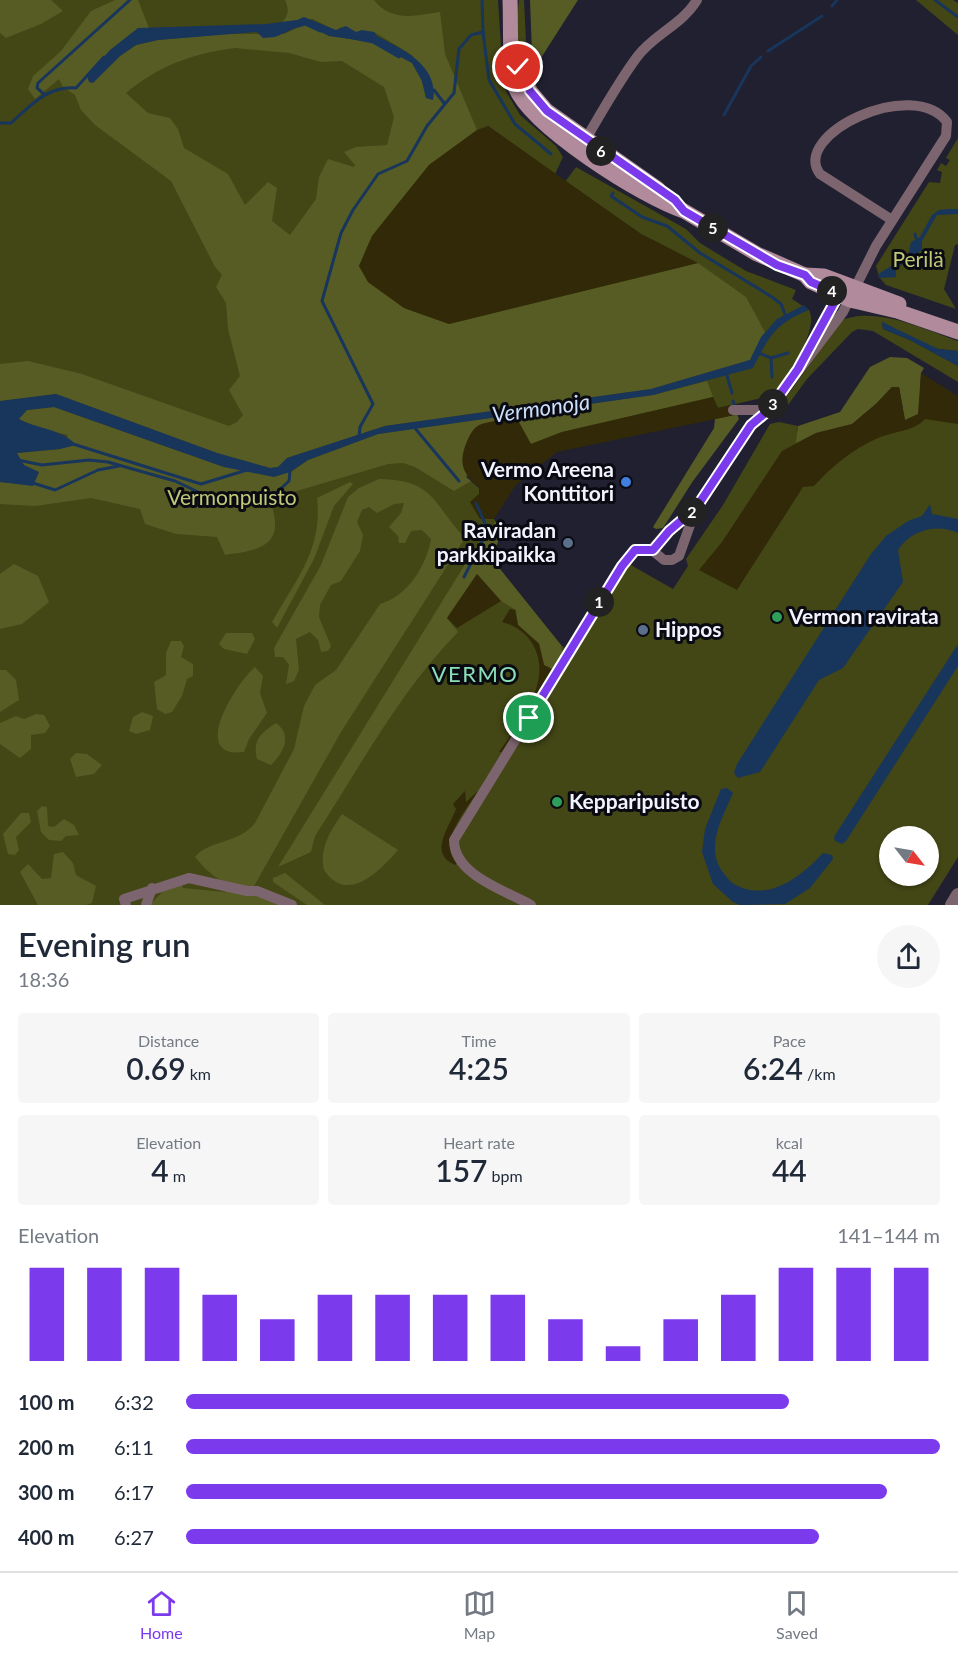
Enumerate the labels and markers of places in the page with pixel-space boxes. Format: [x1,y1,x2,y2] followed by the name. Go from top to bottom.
[492,41,543,92] pin
[586,136,616,166] pin: 6
[698,213,728,243] pin: 5
[817,276,847,306] pin: 4
[758,389,788,419] pin: 3
[480,456,614,505] place label: Vermo Areena Konttitori
[619,475,633,489] marker: Vermo Areena Konttitori
[677,497,707,527] pin: 2
[437,517,556,566] place label: Raviradan parkkipaikka
[561,536,575,550] marker: Raviradan parkkipaikka
[584,587,614,617] pin: 1
[788,603,939,628] place label: Vermon ravirata
[770,610,784,624] marker: Vermon ravirata
[655,616,722,641] place label: Hippos
[636,623,650,637] marker: Hippos
[503,692,554,743] pin
[569,788,700,813] place label: Kepparipuisto
[550,795,564,809] marker: Kepparipuisto

